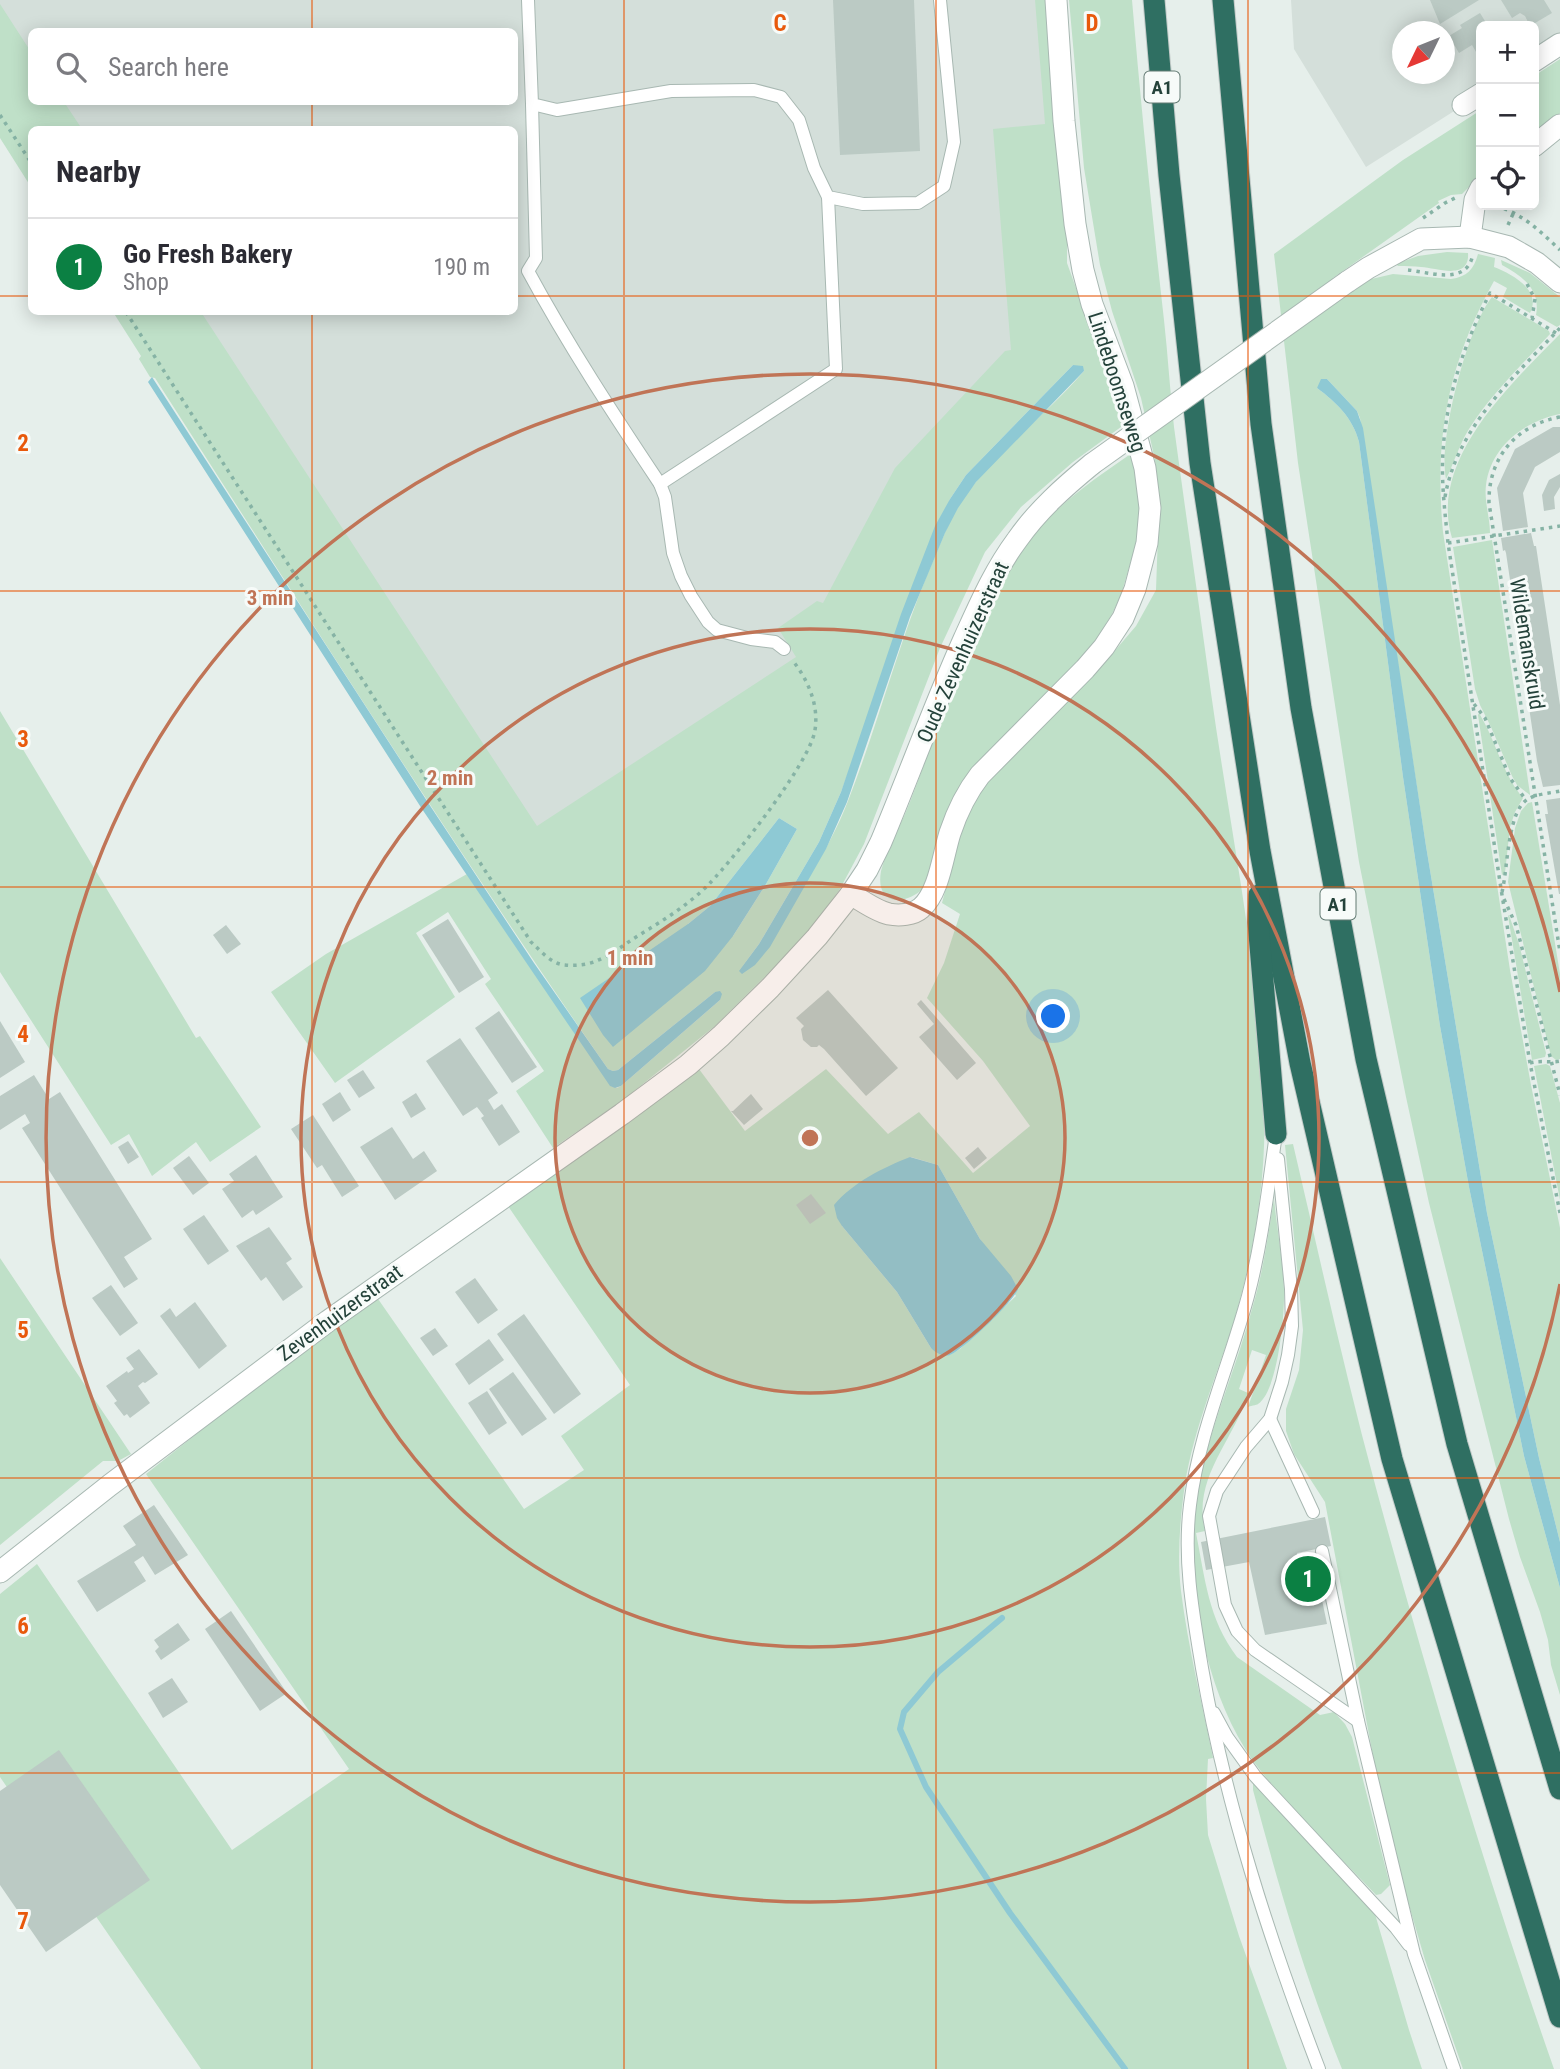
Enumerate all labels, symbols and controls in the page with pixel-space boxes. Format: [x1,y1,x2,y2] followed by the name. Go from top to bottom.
[773,10,787,37] text: C
[1086,10,1099,37] text: D
[1392,21,1455,84] north arrow
[1476,21,1539,210] map controls
[1476,21,1539,84] button: +
[28,28,518,105] search box
[52,48,90,86] icon: search
[108,52,229,82] text: Search here
[1144,72,1180,102] road number: A1
[1476,84,1539,147] button: −
[1476,147,1539,210] button: locate
[56,154,141,189] text: Nearby
[123,239,292,269] text: Go Fresh Bakery
[73,254,85,281] text: 1
[433,254,490,281] text: 190 m
[123,269,169,296] text: Shop
[1083,309,1151,455] street label: Lindeboomseweg
[17,430,29,457] text: 2
[912,558,1014,746] street label: Oude Zevenhuizerstraat
[1505,577,1549,711] street label: Wildemanskruid
[247,586,293,610] text: 3 min
[17,726,29,753] text: 3
[427,766,473,790] text: 2 min
[1320,888,1356,920] road number: A1
[607,946,653,970] text: 1 min
[1036,999,1070,1033] your location
[17,1021,29,1048] text: 4
[798,1126,822,1150] centre of rings
[273,1260,407,1366] street label: Zevenhuizerstraat
[17,1317,29,1344] text: 5
[1285,1553,1331,1605] pin: 1
[17,1613,29,1640] text: 6
[17,1908,29,1935] text: 7

